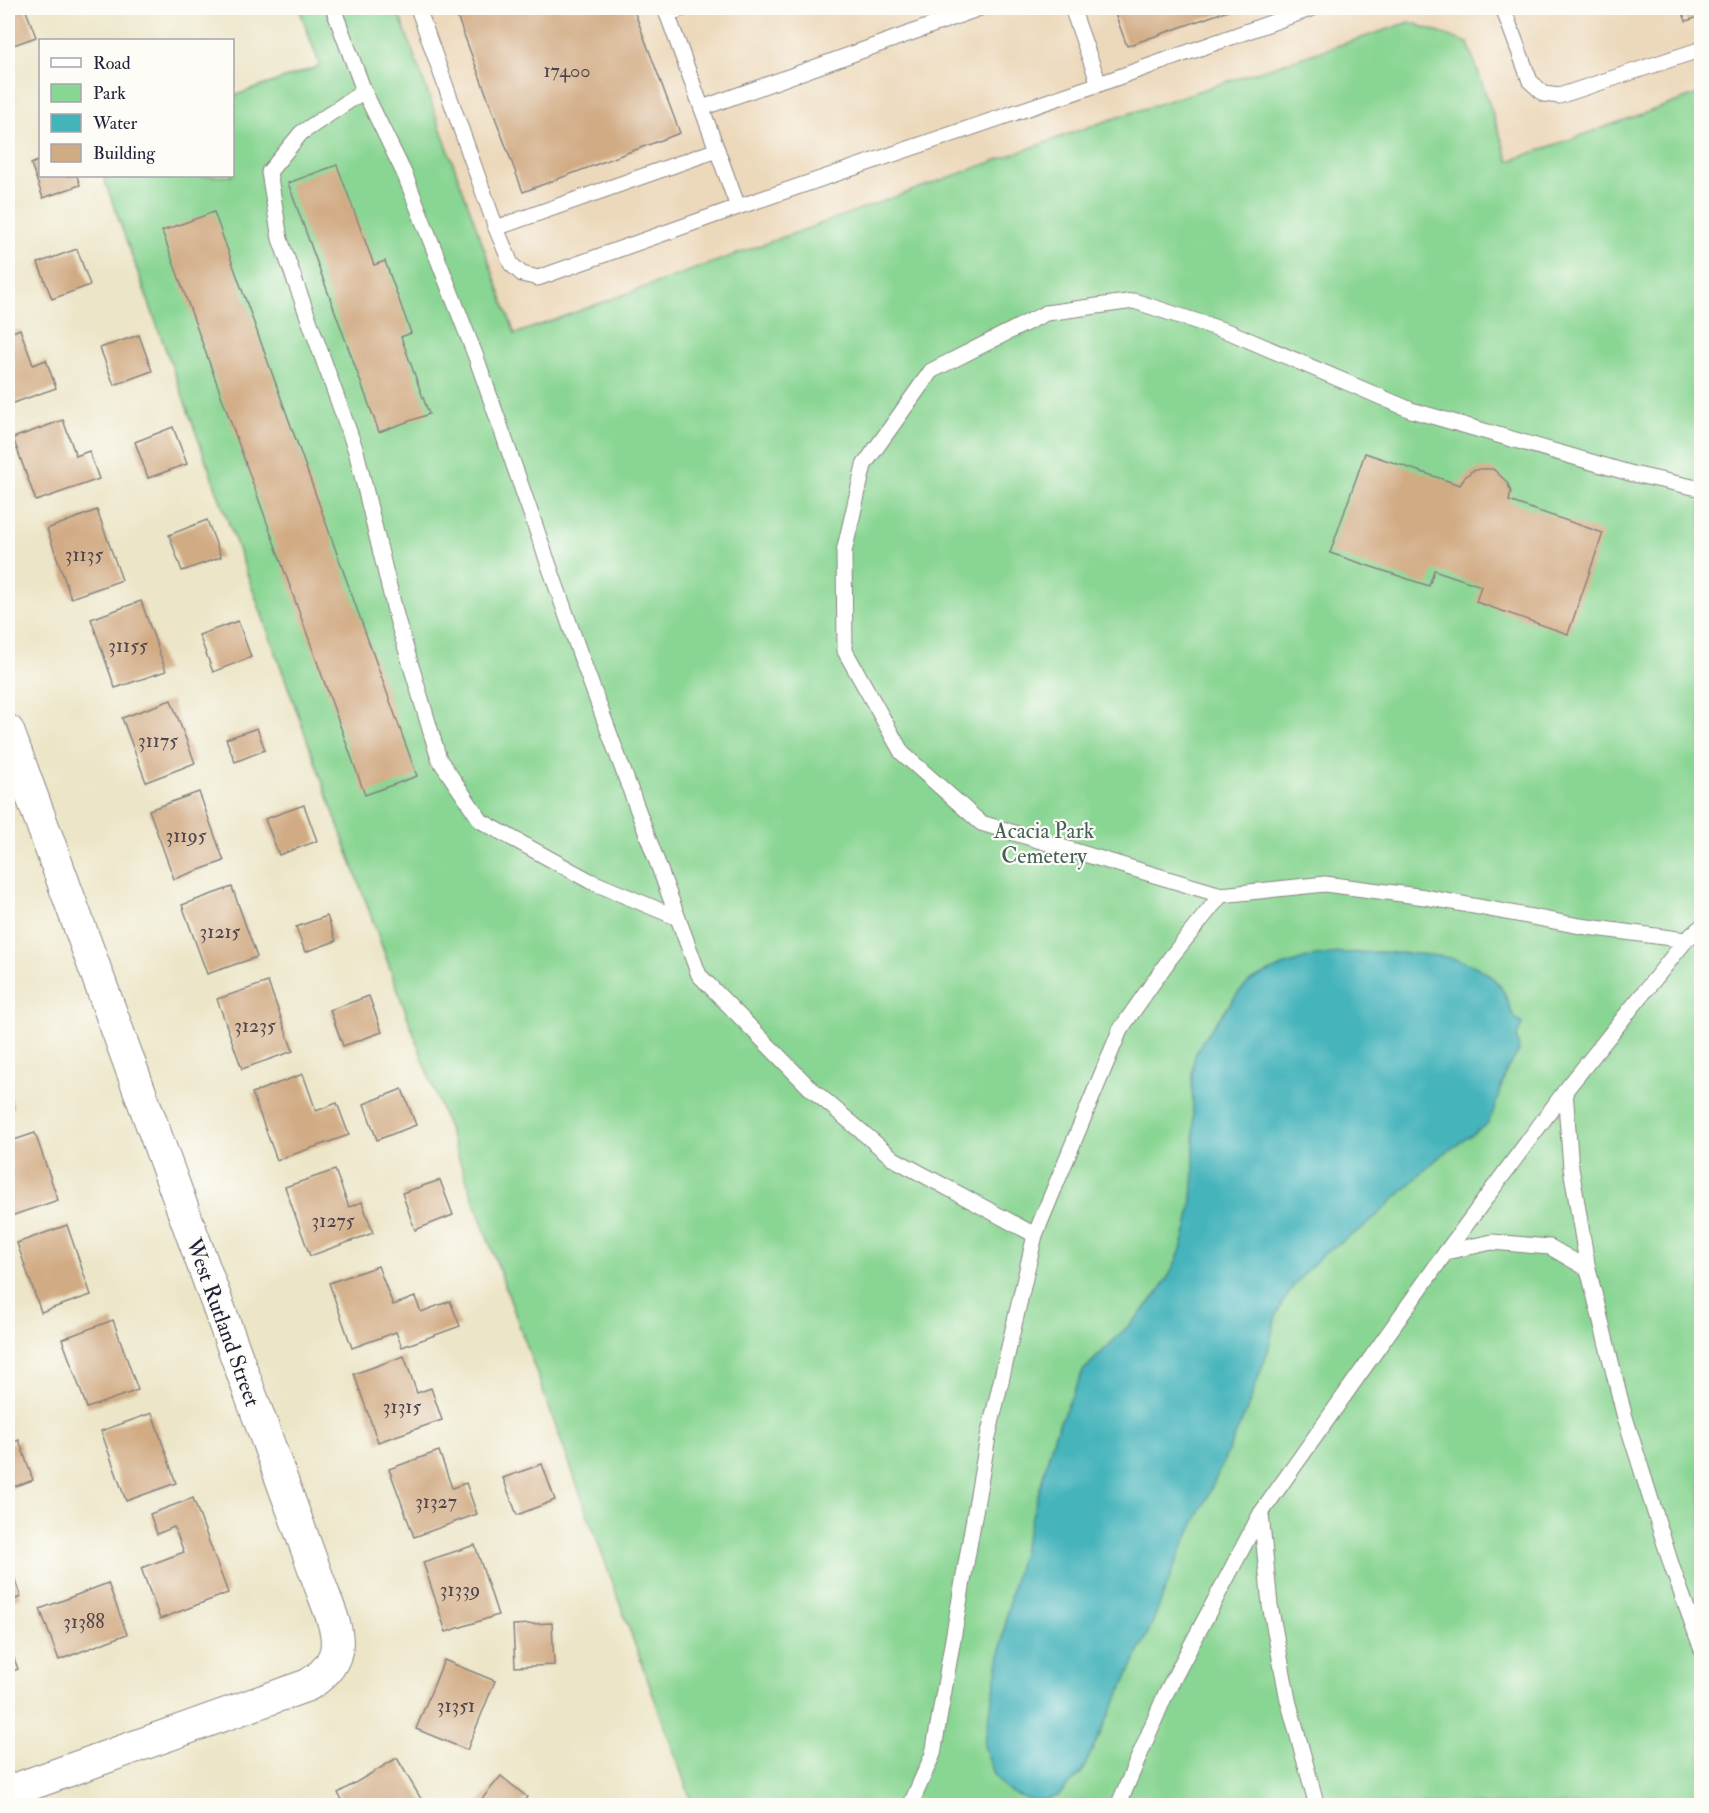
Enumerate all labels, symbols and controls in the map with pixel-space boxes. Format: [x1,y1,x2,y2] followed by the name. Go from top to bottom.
[39,39,234,177] legend
[93,52,131,75] text: Road
[543,58,591,83] house number: 17400
[93,82,126,105] text: Park
[92,112,137,135] text: Water
[93,142,156,165] text: Building
[65,542,103,567] house number: 31135
[108,633,148,658] house number: 31155
[138,728,178,753] house number: 31175
[993,817,1095,870] park label: Acacia Park Cemetery
[166,823,207,848] house number: 31195
[200,919,241,944] house number: 31215
[234,1013,276,1038] house number: 31235
[312,1208,355,1233] house number: 31275
[179,1233,267,1410] street label: West Rutland Street
[383,1394,421,1419] house number: 31315
[415,1489,457,1514] house number: 31327
[440,1577,480,1602] house number: 31339
[63,1609,105,1634] house number: 31388
[437,1693,475,1718] house number: 31351

